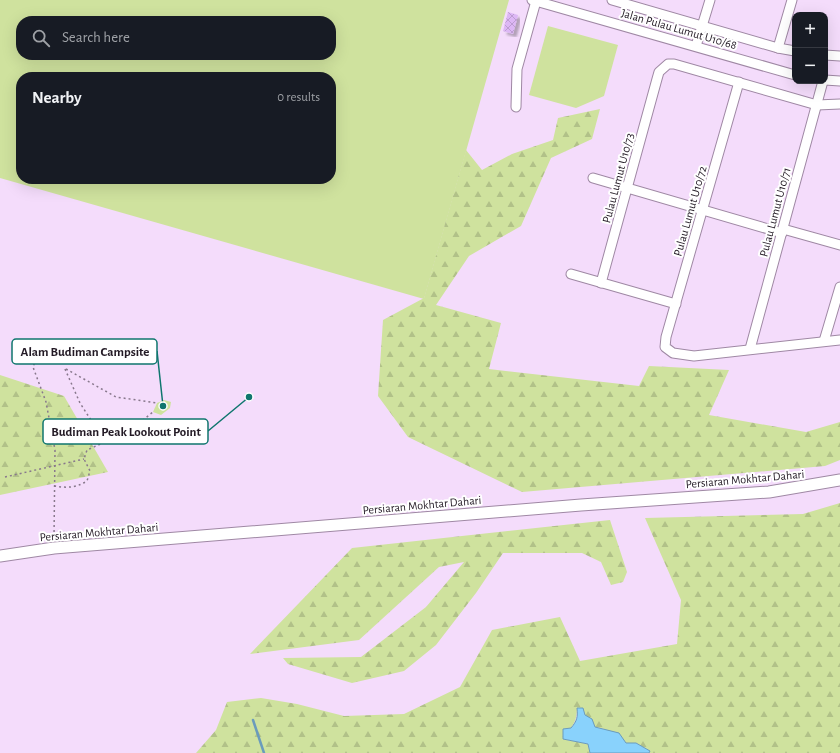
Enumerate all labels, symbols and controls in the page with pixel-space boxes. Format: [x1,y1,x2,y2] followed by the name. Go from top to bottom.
[620,7,738,51] street label: Jalan Pulau Lumut U10/68
[792,12,828,84] map controls
[792,12,828,48] button: +
[16,16,336,60] search box
[30,27,52,49] icon: search
[62,30,130,45] text: Search here
[792,48,828,84] button: −
[32,89,82,106] text: Nearby
[277,91,320,104] text: 0 results
[600,132,636,224] street label: Pulau Lumut U10/73
[671,164,709,257] street label: Pulau Lumut U10/72
[757,166,793,258] street label: Pulau Lumut U10/71
[12,339,157,364] callout: Alam Budiman Campsite
[21,346,149,359] text: Alam Budiman Campsite
[43,419,208,444] callout: Budiman Peak Lookout Point
[51,426,201,439] text: Budiman Peak Lookout Point
[685,468,805,490] street label: Persiaran Mokhtar Dahari
[362,494,482,516] street label: Persiaran Mokhtar Dahari
[39,521,159,543] street label: Persiaran Mokhtar Dahari

